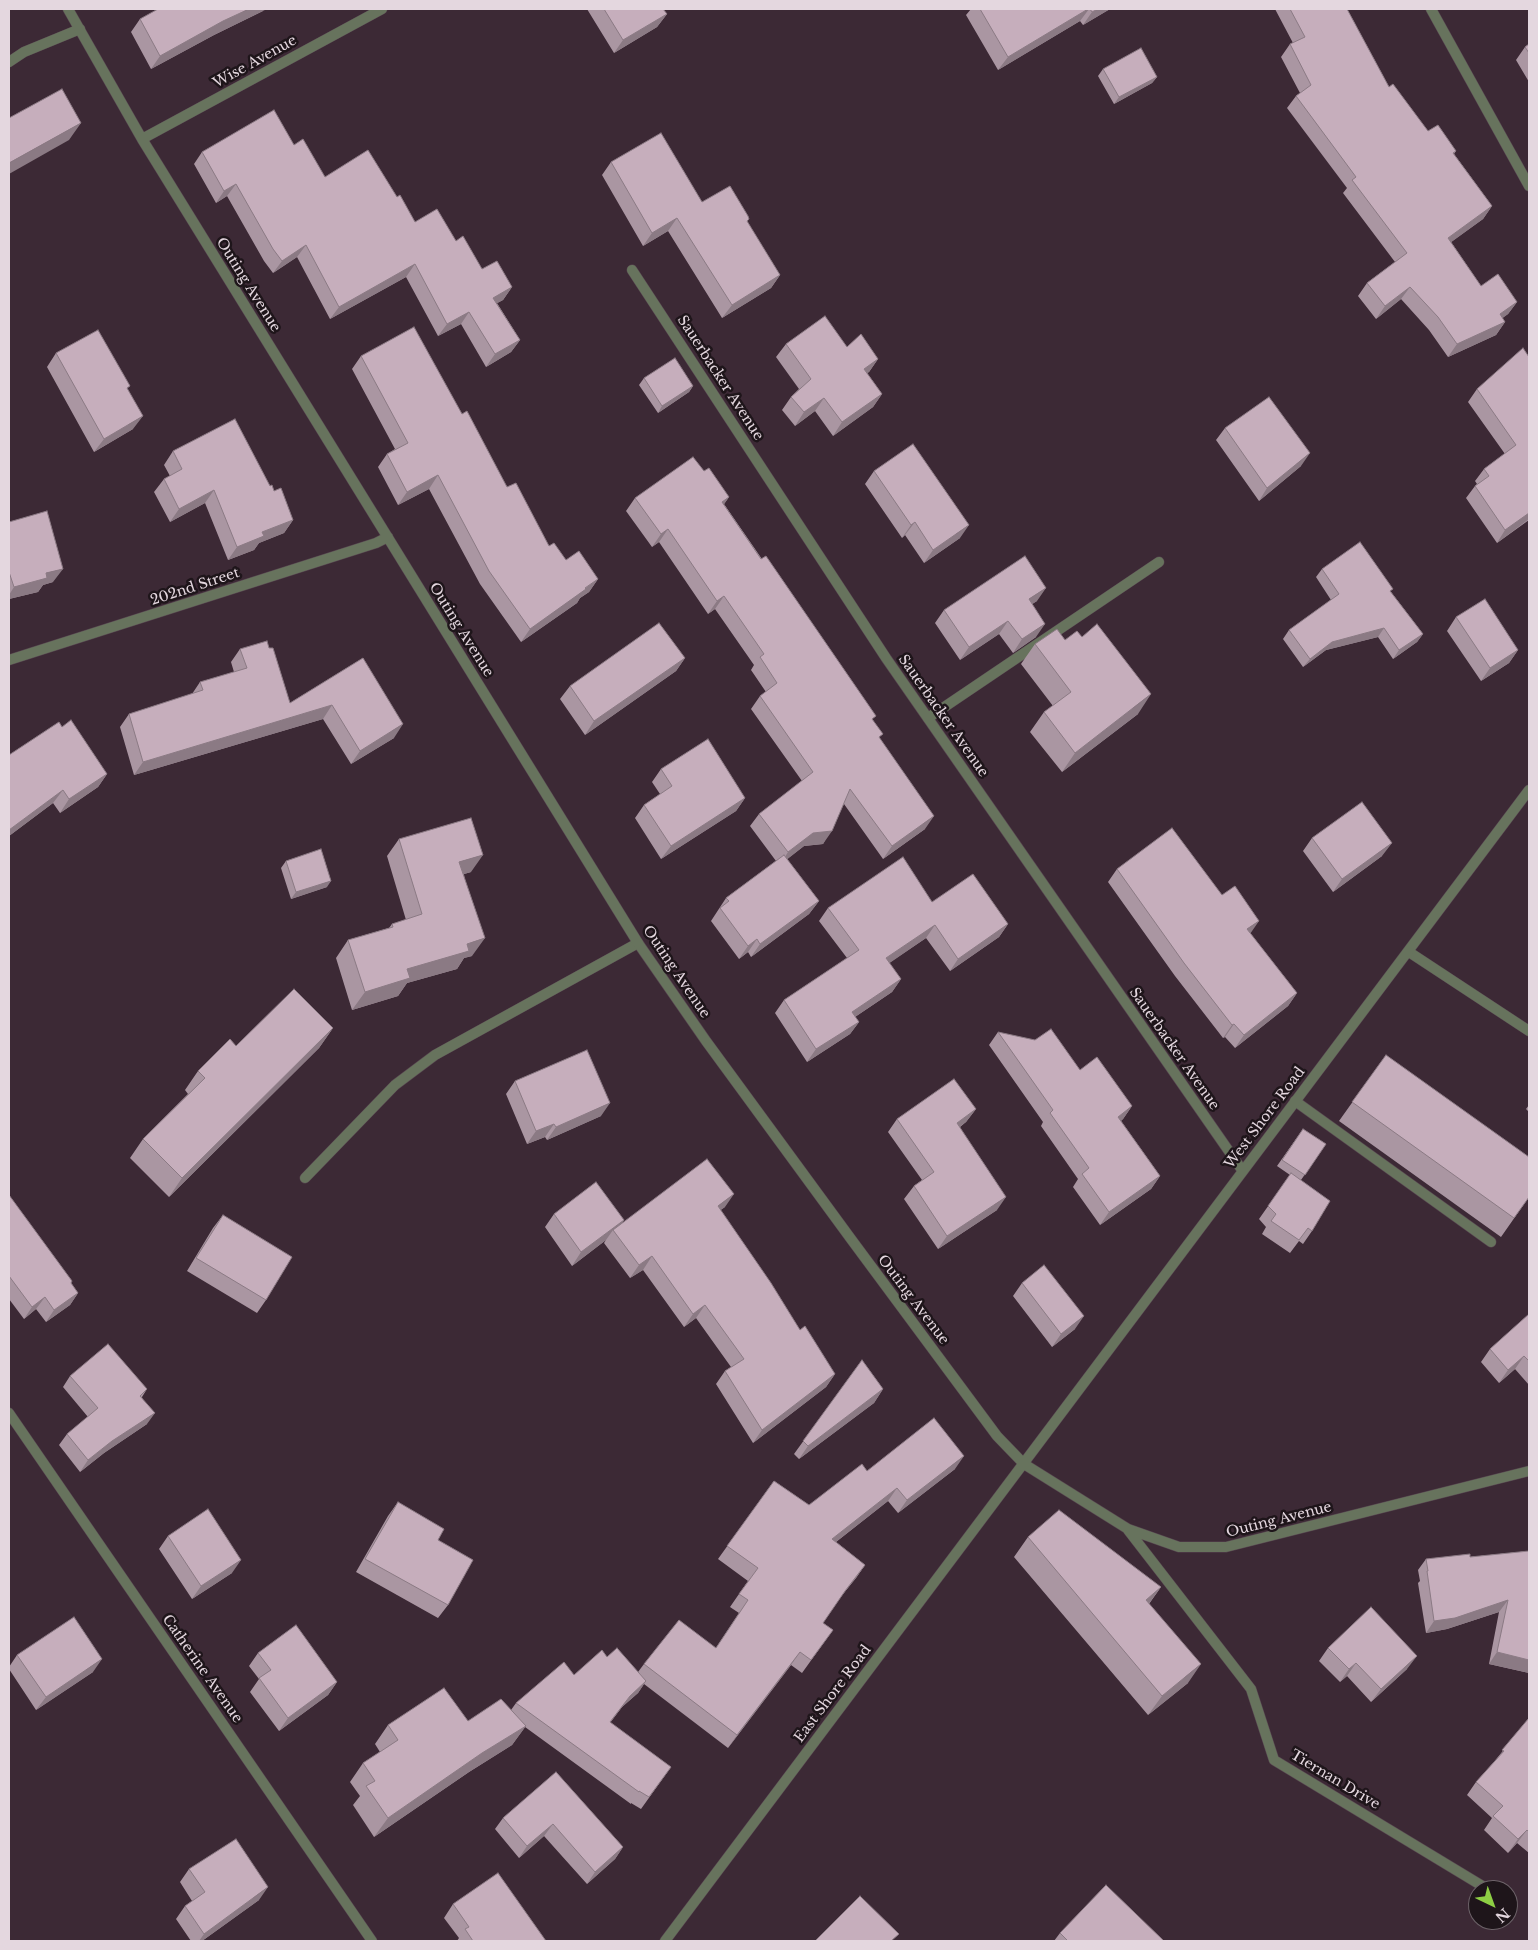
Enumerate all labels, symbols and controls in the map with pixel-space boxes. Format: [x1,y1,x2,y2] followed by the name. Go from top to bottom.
[210,32,300,92] street label: Wise Avenue
[212,235,284,335] street label: Outing Avenue
[673,312,767,444] street label: Sauerbacker Avenue
[148,565,242,609] street label: 202nd Street
[425,580,497,680] street label: Outing Avenue
[894,652,992,780] street label: Sauerbacker Avenue
[639,923,713,1021] street label: Outing Avenue
[1125,985,1223,1113] street label: Sauerbacker Avenue
[1221,1064,1309,1172] street label: West Shore Road
[874,1252,952,1348] street label: Outing Avenue
[1225,1499,1333,1541] street label: Outing Avenue
[158,1612,246,1726] street label: Catherine Avenue
[791,1642,875,1746] street label: East Shore Road
[1287,1747,1383,1813] street label: Tiernan Drive
[1468,1880,1518,1930] north arrow
[1491,1904,1513,1926] text: N

